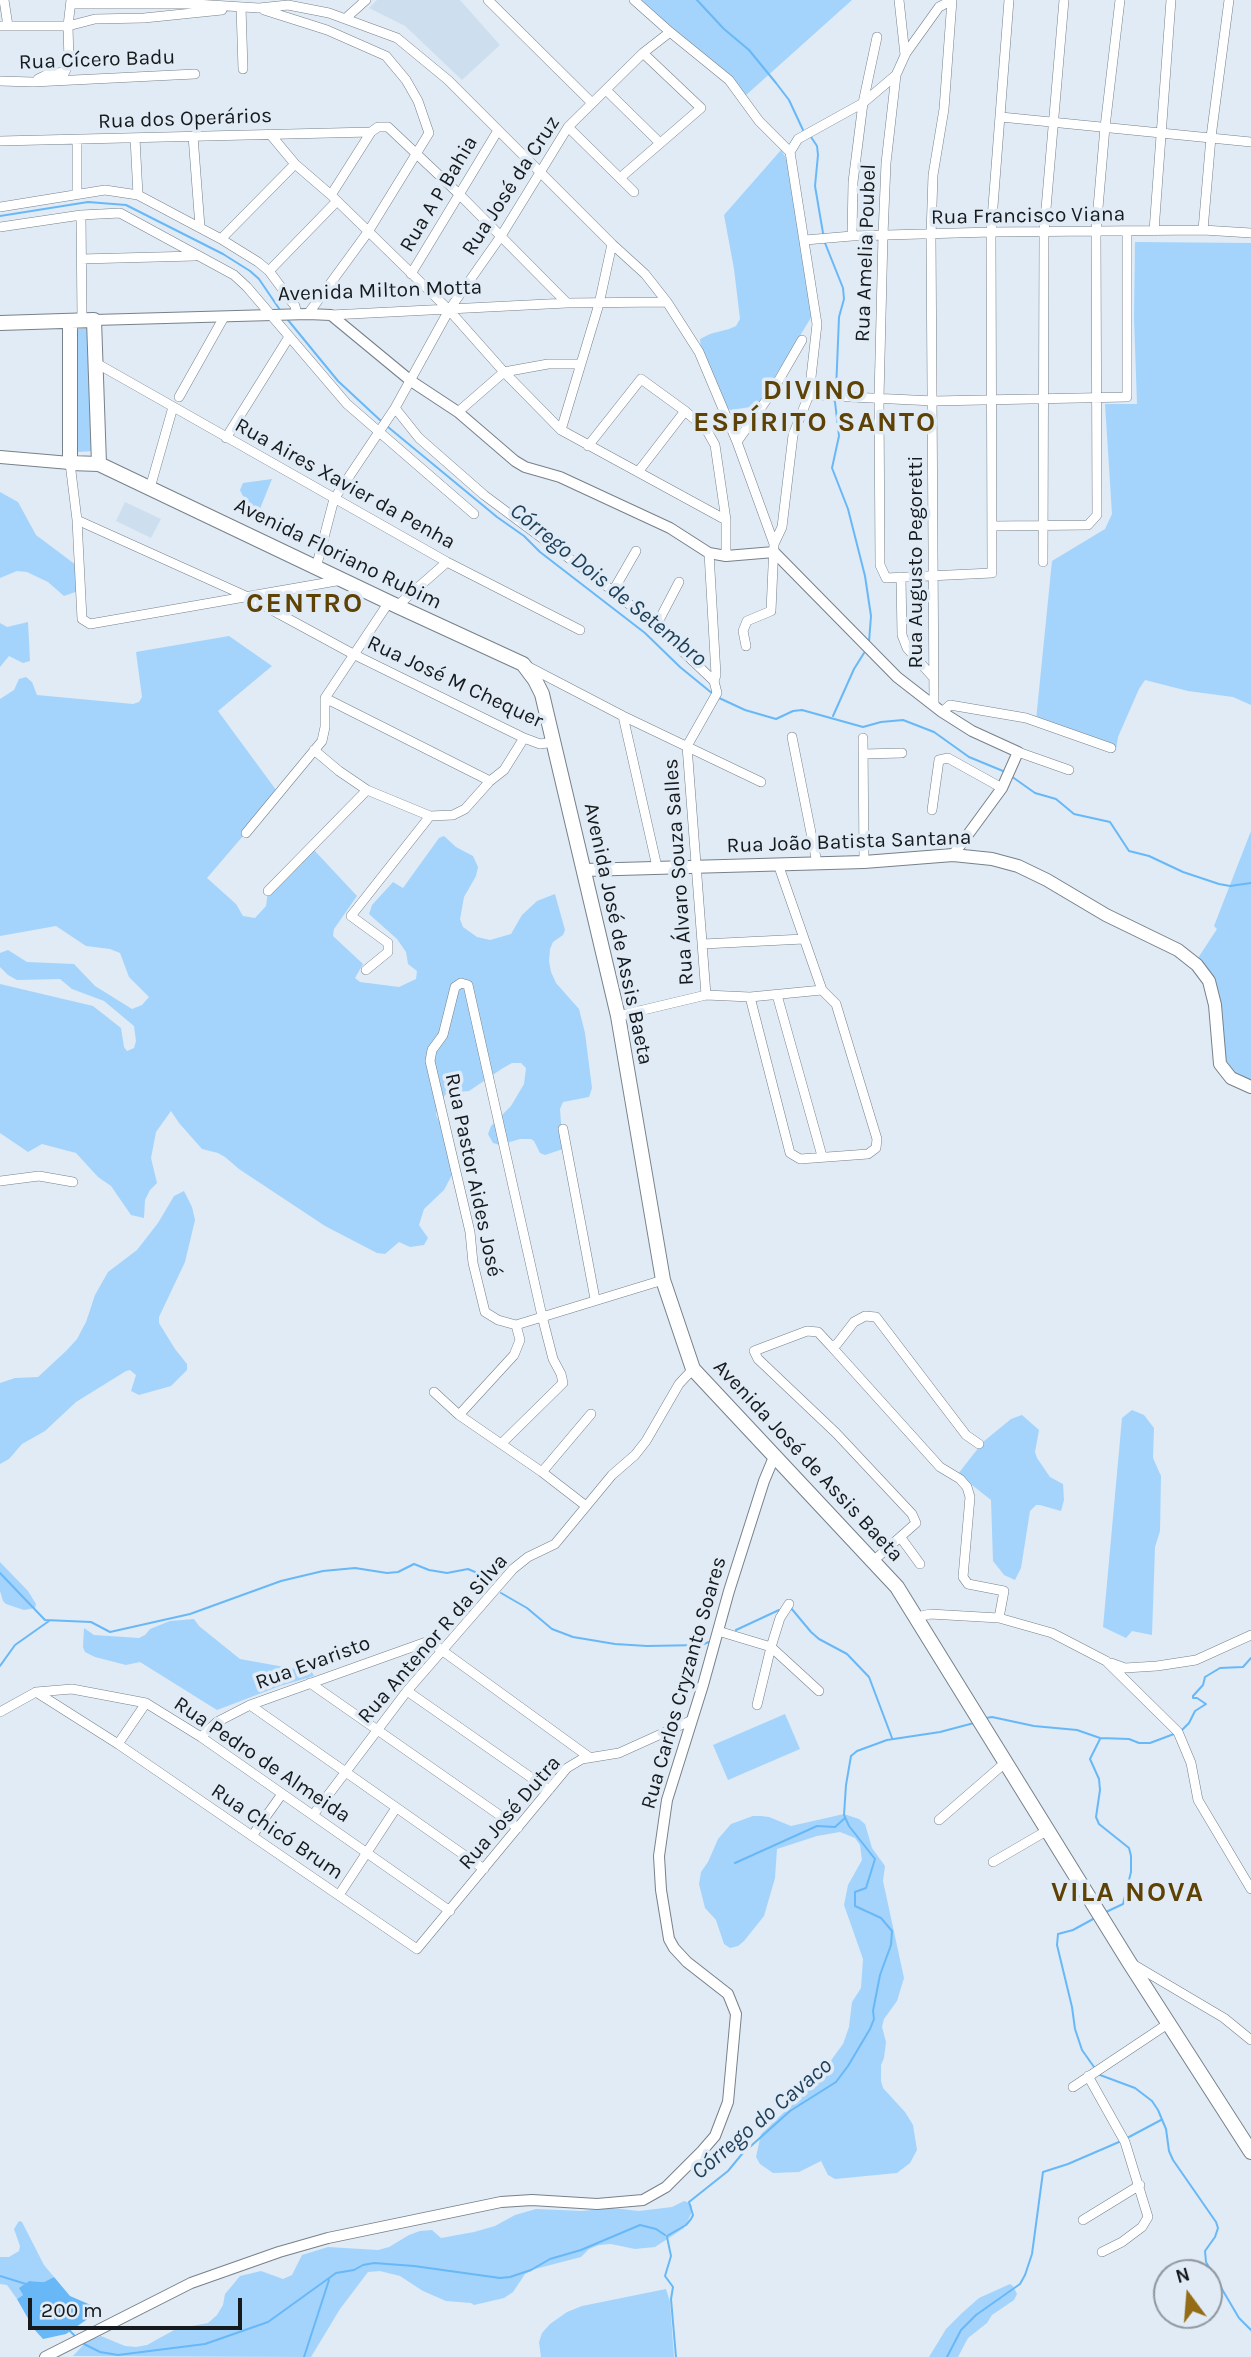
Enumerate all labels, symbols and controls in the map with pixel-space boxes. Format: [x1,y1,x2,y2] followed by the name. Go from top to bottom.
[18,45,176,75] street label: Rua Cícero Badu
[98,103,272,135] street label: Rua dos Operários
[457,112,565,260] street label: Rua José da Cruz
[394,131,484,257] street label: Rua A P Bahia
[850,164,882,342] street label: Rua Amelia Poubel
[931,202,1125,230] street label: Rua Francisco Viana
[277,275,483,307] street label: Avenida Milton Motta
[695,374,935,440] district label: DIVINO ESPÍRITO SANTO
[230,413,460,555] street label: Rua Aires Xavier da Penha
[903,455,929,669] street label: Rua Augusto Pegoretti
[230,493,446,615] street label: Avenida Floriano Rubim
[504,497,712,673] water label: Córrego Dois de Setembro
[247,587,363,621] district label: CENTRO
[363,630,547,734] street label: Rua José M Chequer
[658,758,700,986] street label: Rua Álvaro Souza Salles
[578,801,658,1067] street label: Avenida José de Assis Baeta
[726,825,972,859] street label: Rua João Batista Santana
[439,1071,507,1279] street label: Rua Pastor Aides José
[708,1355,908,1567] street label: Avenida José de Assis Baeta
[353,1549,513,1729] street label: Rua Antenor R da Silva
[636,1554,732,1812] street label: Rua Carlos Cryzanto Soares
[252,1631,374,1695] street label: Rua Evaristo
[169,1691,355,1829] street label: Rua Pedro de Almeida
[454,1751,566,1875] street label: Rua José Dutra
[206,1778,348,1886] street label: Rua Chicó Brum
[1052,1876,1204,1910] district label: VILA NOVA
[686,2052,838,2186] water label: Córrego do Cavaco
[1153,2259,1223,2329] north arrow
[1173,2263,1192,2288] text: N
[32,2284,245,2328] scale bar
[41,2298,103,2322] text: 200 m

